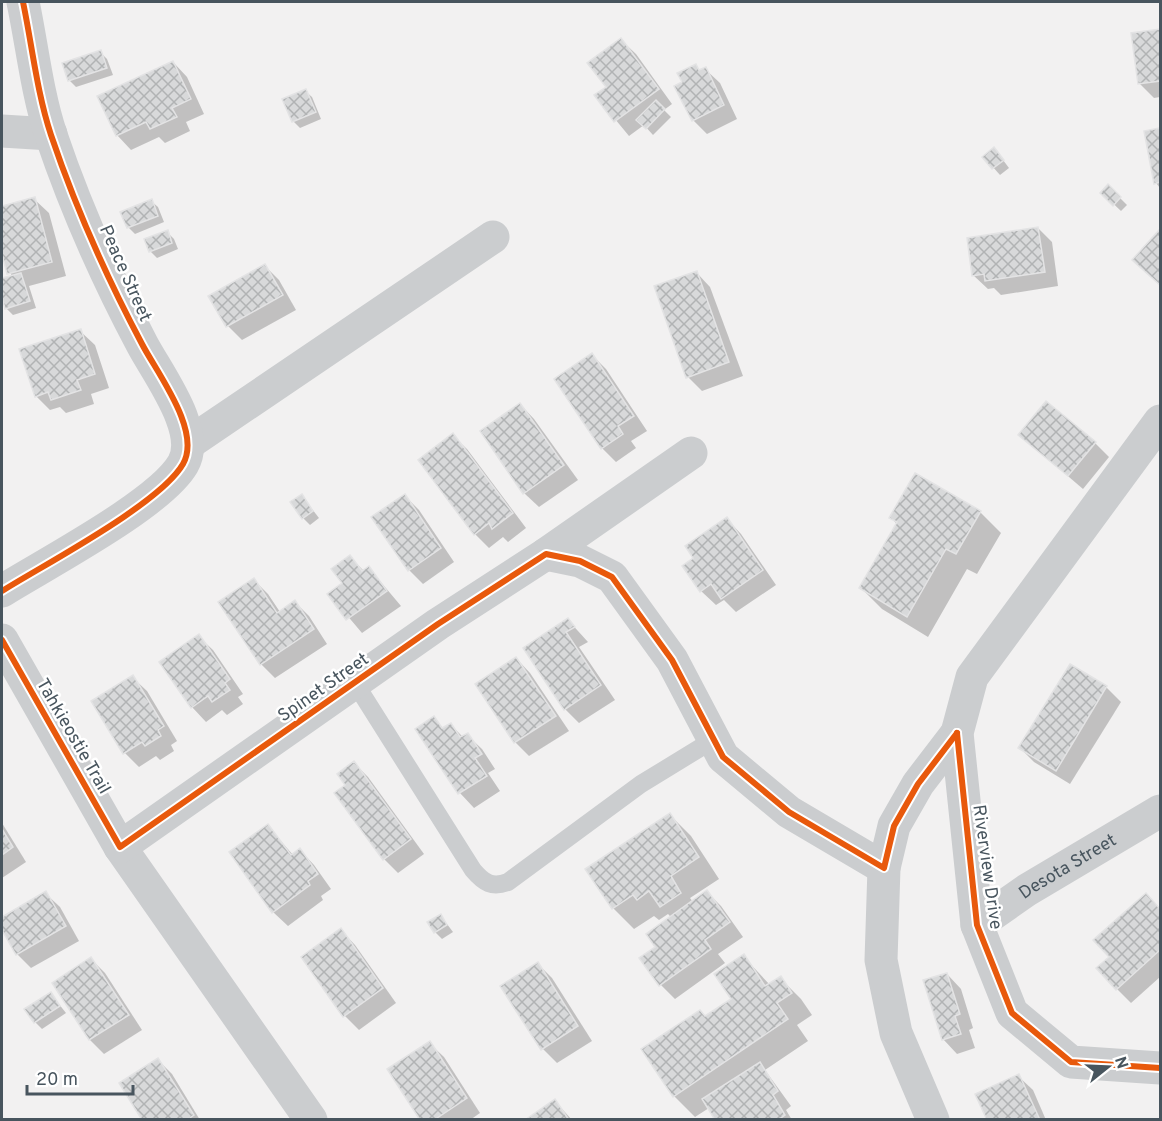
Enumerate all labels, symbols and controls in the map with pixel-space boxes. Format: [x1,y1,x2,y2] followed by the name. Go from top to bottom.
[93,222,156,325] street label: Peace Street
[274,648,374,728] street label: Spinet Street
[30,675,115,799] street label: Tahkieostie Trail
[966,803,1007,931] street label: Riverview Drive
[1015,829,1121,905] street label: Desota Street
[1078,1037,1138,1097] north arrow
[1109,1054,1132,1072] text: N
[27,1058,134,1096] scale bar
[36,1069,78,1092] text: 20 m

